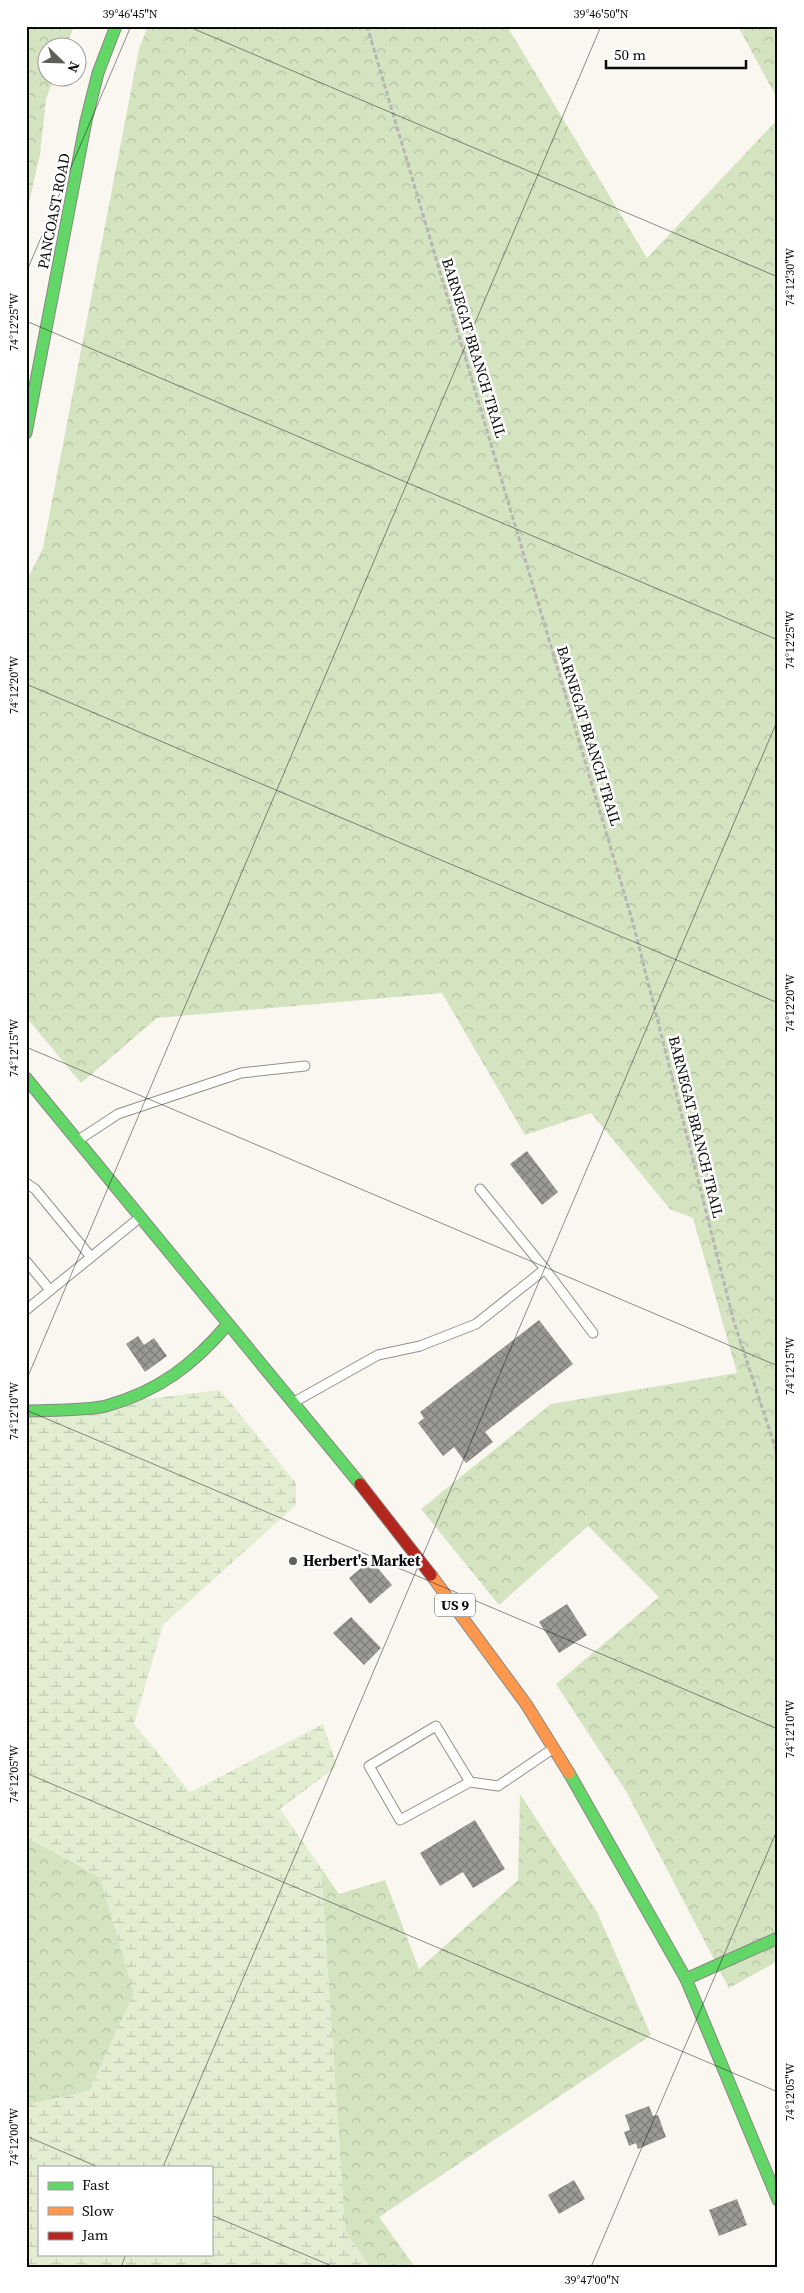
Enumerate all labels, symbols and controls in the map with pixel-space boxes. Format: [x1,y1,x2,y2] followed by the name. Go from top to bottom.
[102,6,158,22] text: 39°46'45"N
[573,6,629,22] text: 39°46'50"N
[38,38,88,88] north arrow
[606,38,746,70] scale bar
[614,44,646,65] text: 50 m
[63,58,85,76] text: N
[32,151,75,271] street label: PANCOAST ROAD
[782,248,798,306] text: 74°12'30"W
[437,255,512,440] street label: BARNEGAT BRANCH TRAIL
[6,293,22,351] text: 74°12'25"W
[782,611,798,669] text: 74°12'25"W
[552,643,627,828] street label: BARNEGAT BRANCH TRAIL
[6,656,22,714] text: 74°12'20"W
[782,974,798,1032] text: 74°12'20"W
[6,1019,22,1077] text: 74°12'15"W
[664,1034,729,1220] street label: BARNEGAT BRANCH TRAIL
[782,1337,798,1395] text: 74°12'15"W
[6,1382,22,1440] text: 74°12'10"W
[303,1550,421,1571] place label: Herbert's Market
[287,1555,299,1567] marker: Herbert's Market
[435,1594,475,1616] road number: US 9
[782,1700,798,1758] text: 74°12'10"W
[6,1745,22,1803] text: 74°12'05"W
[782,2063,798,2121] text: 74°12'05"W
[6,2108,22,2166] text: 74°12'00"W
[38,2166,212,2256] legend
[82,2174,109,2195] text: Fast
[82,2200,114,2221] text: Slow
[81,2224,109,2245] text: Jam
[564,2272,620,2288] text: 39°47'00"N

